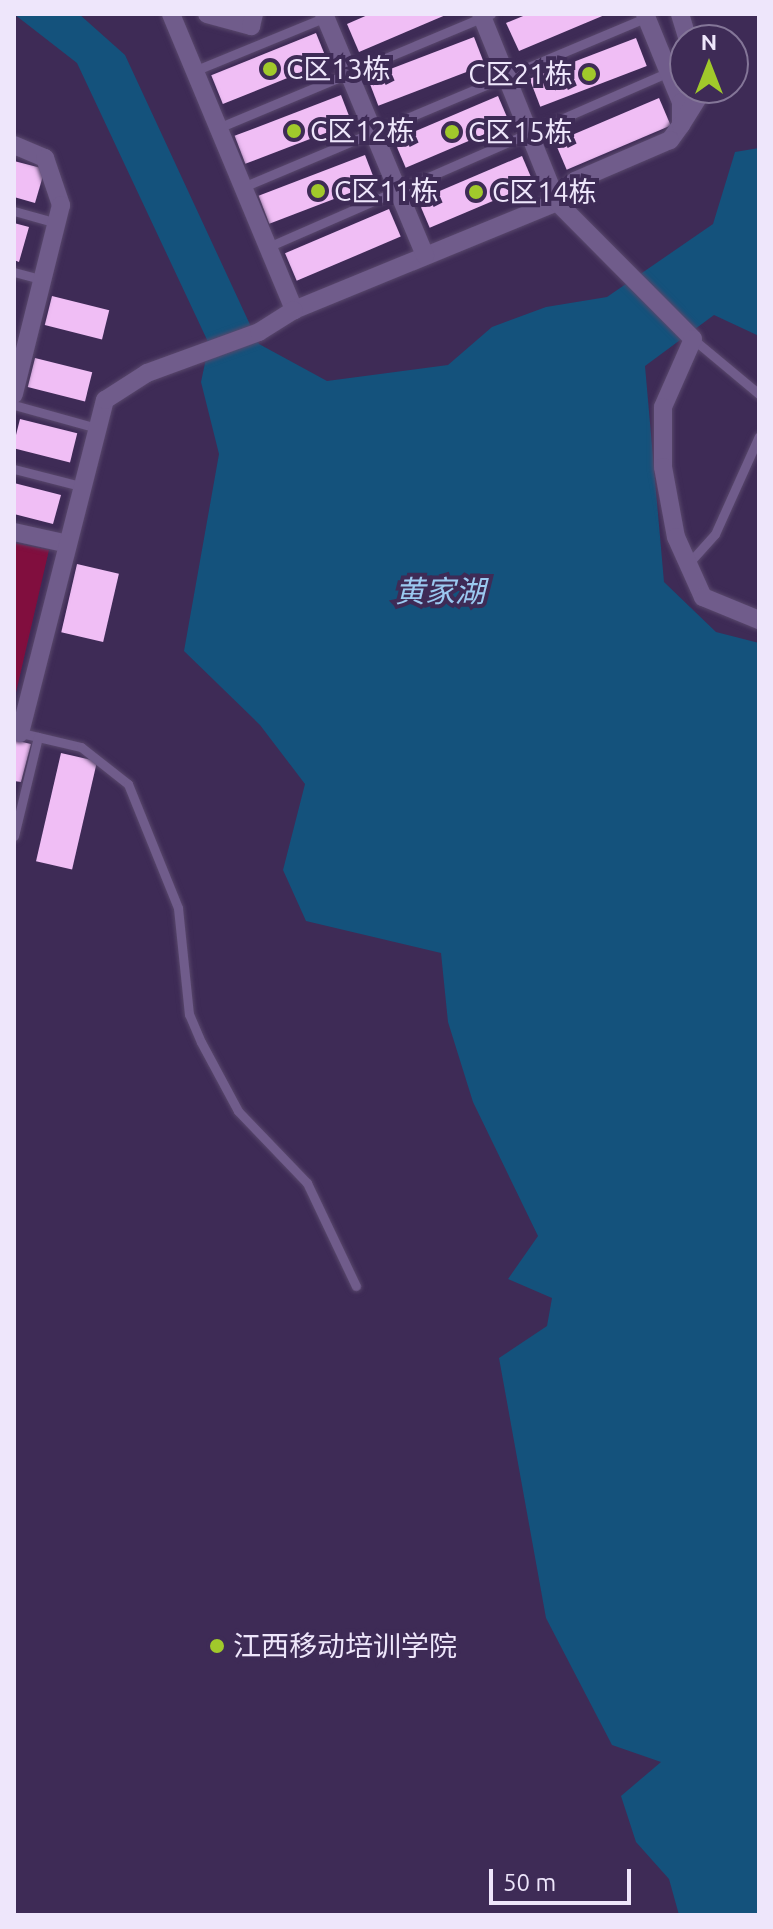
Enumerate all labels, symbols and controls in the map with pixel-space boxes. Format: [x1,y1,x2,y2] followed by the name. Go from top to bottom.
[669,24,749,104] north arrow
[701,29,717,54] text: N
[286,52,391,86] place label: C区13栋
[468,57,573,91] place label: C区21栋
[261,60,279,78] marker: C区13栋
[580,65,598,83] marker: C区21栋
[310,114,415,148] place label: C区12栋
[468,115,573,149] place label: C区15栋
[285,122,303,140] marker: C区12栋
[443,123,461,141] marker: C区15栋
[334,174,439,208] place label: C区11栋
[492,175,597,209] place label: C区14栋
[309,182,327,200] marker: C区11栋
[467,183,485,201] marker: C区14栋
[395,573,485,609] water label: 黄家湖
[233,1629,457,1663] place label: 江西移动培训学院
[208,1637,226,1655] marker: 江西移动培训学院
[493,1853,635,1903] scale bar
[503,1869,556,1896] text: 50 m

